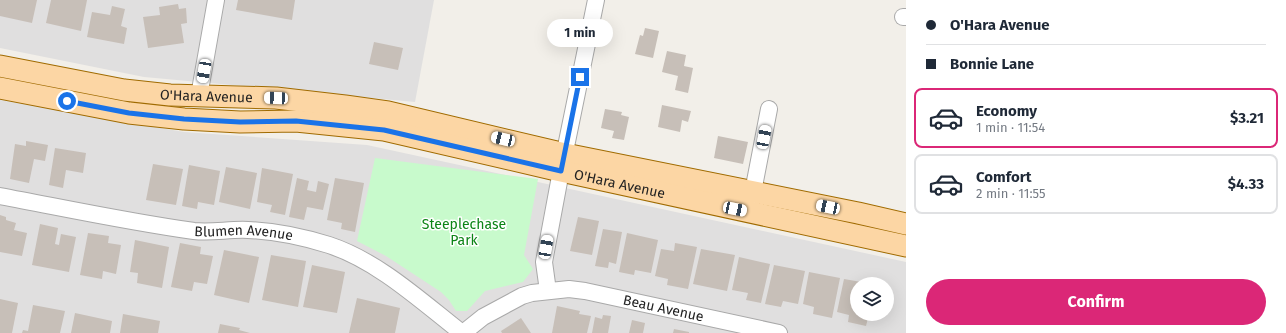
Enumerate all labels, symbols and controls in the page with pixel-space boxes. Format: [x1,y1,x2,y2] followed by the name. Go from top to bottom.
[950,16,1050,34] text: O'Hara Avenue
[547,19,613,47] callout: 1 min
[564,25,596,40] text: 1 min
[950,55,1034,73] text: Bonnie Lane
[196,58,212,84] car
[571,68,589,86] route end
[159,86,253,106] street label: O'Hara Avenue
[58,92,76,110] route start
[264,92,288,104] car
[928,100,964,136] icon: car
[976,102,1037,120] text: Economy
[1230,109,1264,127] text: $3.21
[976,120,1045,135] text: 1 min · 11:54
[756,124,772,150] car
[490,130,516,148] car
[572,166,667,202] street label: O'Hara Avenue
[928,166,964,202] icon: car
[976,168,1032,186] text: Comfort
[1228,175,1264,193] text: $4.33
[976,186,1046,201] text: 2 min · 11:55
[815,199,841,215] car
[722,201,748,217] car
[422,216,506,249] park label: Steeplechase Park
[194,222,294,244] street label: Blumen Avenue
[538,234,554,260] car
[850,277,894,321] map controls
[850,277,894,321] button: layers
[926,279,1266,325] button: Confirm
[621,291,705,325] street label: Beau Avenue

